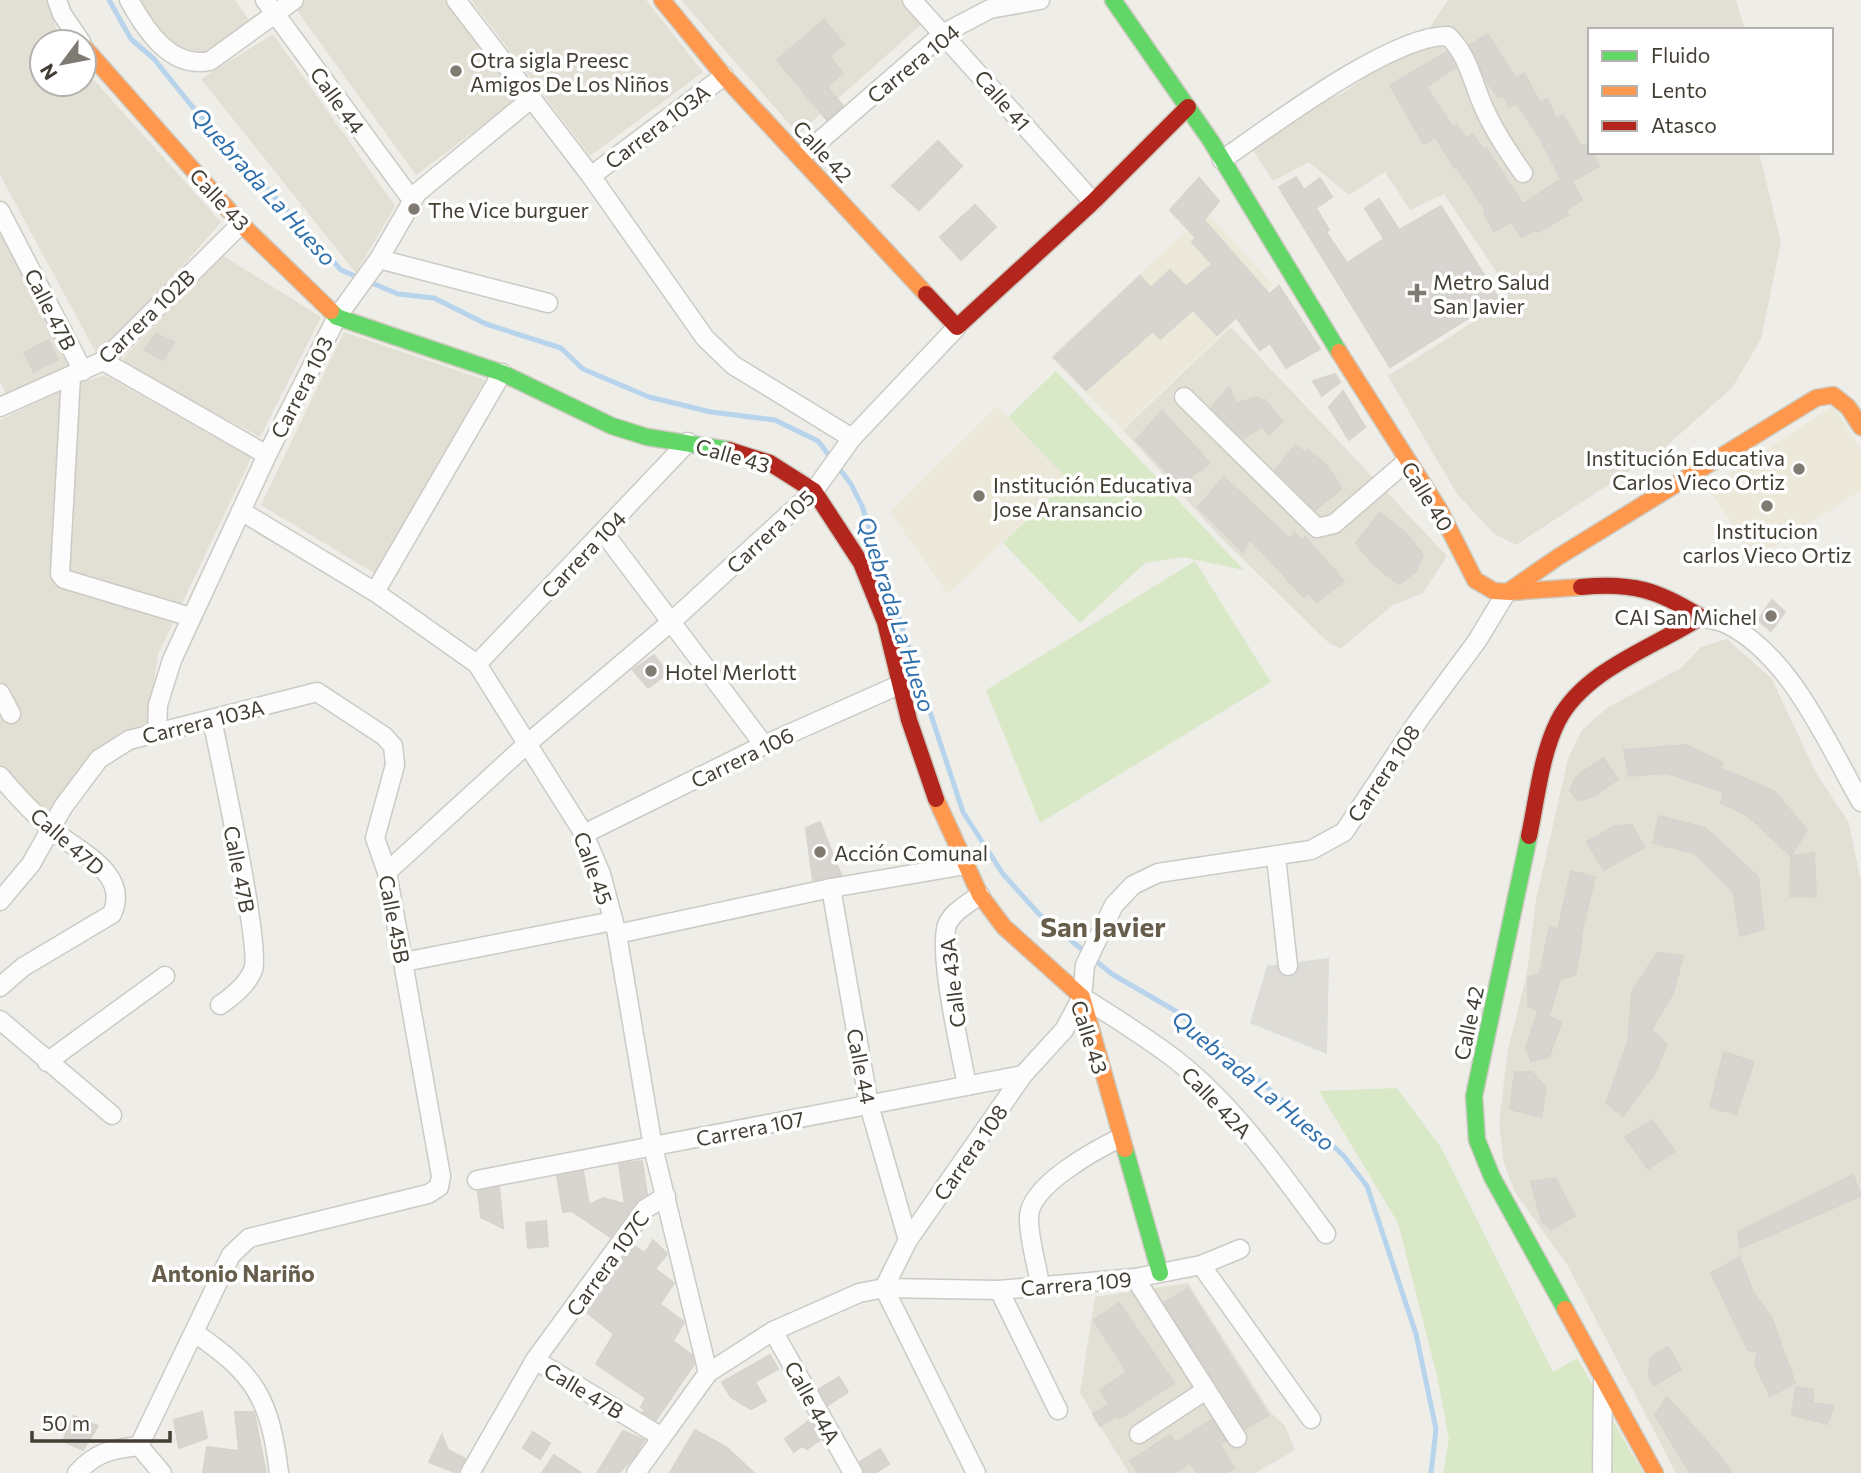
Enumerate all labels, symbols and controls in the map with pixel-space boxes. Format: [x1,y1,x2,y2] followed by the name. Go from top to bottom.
[862,18,964,108] street label: Carrera 104
[28,28,98,98] north arrow
[1588,28,1833,154] legend
[1651,42,1710,67] text: Fluido
[470,47,669,96] place label: Otra sigla Preesc Amigos De Los Niños
[35,60,62,84] text: N
[305,62,371,139] street label: Calle 44
[448,63,464,79] marker: Otra sigla Preesc Amigos De Los Niños
[970,65,1036,135] street label: Calle 41
[1651,77,1707,102] text: Lento
[600,79,714,173] street label: Carrera 103A
[185,101,343,271] water label: Quebrada La Hueso
[1651,112,1717,137] text: Atasco
[788,115,858,187] street label: Calle 42
[185,163,255,235] street label: Calle 43
[428,197,589,222] place label: The Vice burguer
[406,201,422,217] marker: The Vice burguer
[20,264,82,354] street label: Calle 47B
[93,264,199,368] street label: Carrera 102B
[1433,269,1550,318] place label: Metro Salud San Javier
[1407,283,1427,303] marker: Metro Salud San Javier
[265,332,337,442] street label: Carrera 103
[693,433,773,477] street label: Calle 43
[1586,445,1785,494] place label: Institución Educativa Carlos Vieco Ortiz
[1397,457,1459,535] street label: Calle 40
[1791,461,1807,477] marker: Institución Educativa Carlos Vieco Ortiz
[993,472,1192,521] place label: Institución Educativa Jose Aransancio
[721,484,819,578] street label: Carrera 105
[971,488,987,504] marker: Institución Educativa Jose Aransancio
[1759,498,1775,514] marker: Institucion carlos Vieco Ortiz
[535,505,631,603] street label: Carrera 104
[852,513,942,715] water label: Quebrada La Hueso
[1683,518,1851,567] place label: Institucion carlos Vieco Ortiz
[1615,604,1757,629] place label: CAI San Michel
[1763,608,1779,624] marker: CAI San Michel
[665,659,797,684] place label: Hotel Merlott
[643,663,659,679] marker: Hotel Merlott
[139,694,267,748] street label: Carrera 103A
[1341,720,1425,826] street label: Carrera 108
[686,721,798,793] street label: Carrera 106
[26,802,110,880] street label: Calle 47D
[219,823,261,915] street label: Calle 47B
[569,828,619,908] street label: Calle 45
[834,840,988,865] place label: Acción Comunal
[812,844,828,860] marker: Acción Comunal
[374,873,416,965] street label: Calle 45B
[1040,909,1166,943] district label: San Javier
[934,937,970,1029] street label: Calle 43A
[1448,984,1488,1062] street label: Calle 42
[1066,997,1114,1077] street label: Calle 43
[1167,1004,1341,1156] water label: Quebrada La Hueso
[842,1026,882,1106] street label: Calle 44
[1177,1061,1257,1143] street label: Calle 42A
[928,1099,1012,1205] street label: Carrera 108
[694,1105,806,1151] street label: Carrera 107
[560,1206,654,1320] street label: Carrera 107C
[151,1259,315,1287] district label: Antonio Nariño
[1019,1266,1133,1300] street label: Carrera 109
[780,1356,846,1448] street label: Calle 44A
[540,1357,628,1423] street label: Calle 47B
[32,1400,170,1444] scale bar
[42,1410,90,1435] text: 50 m

